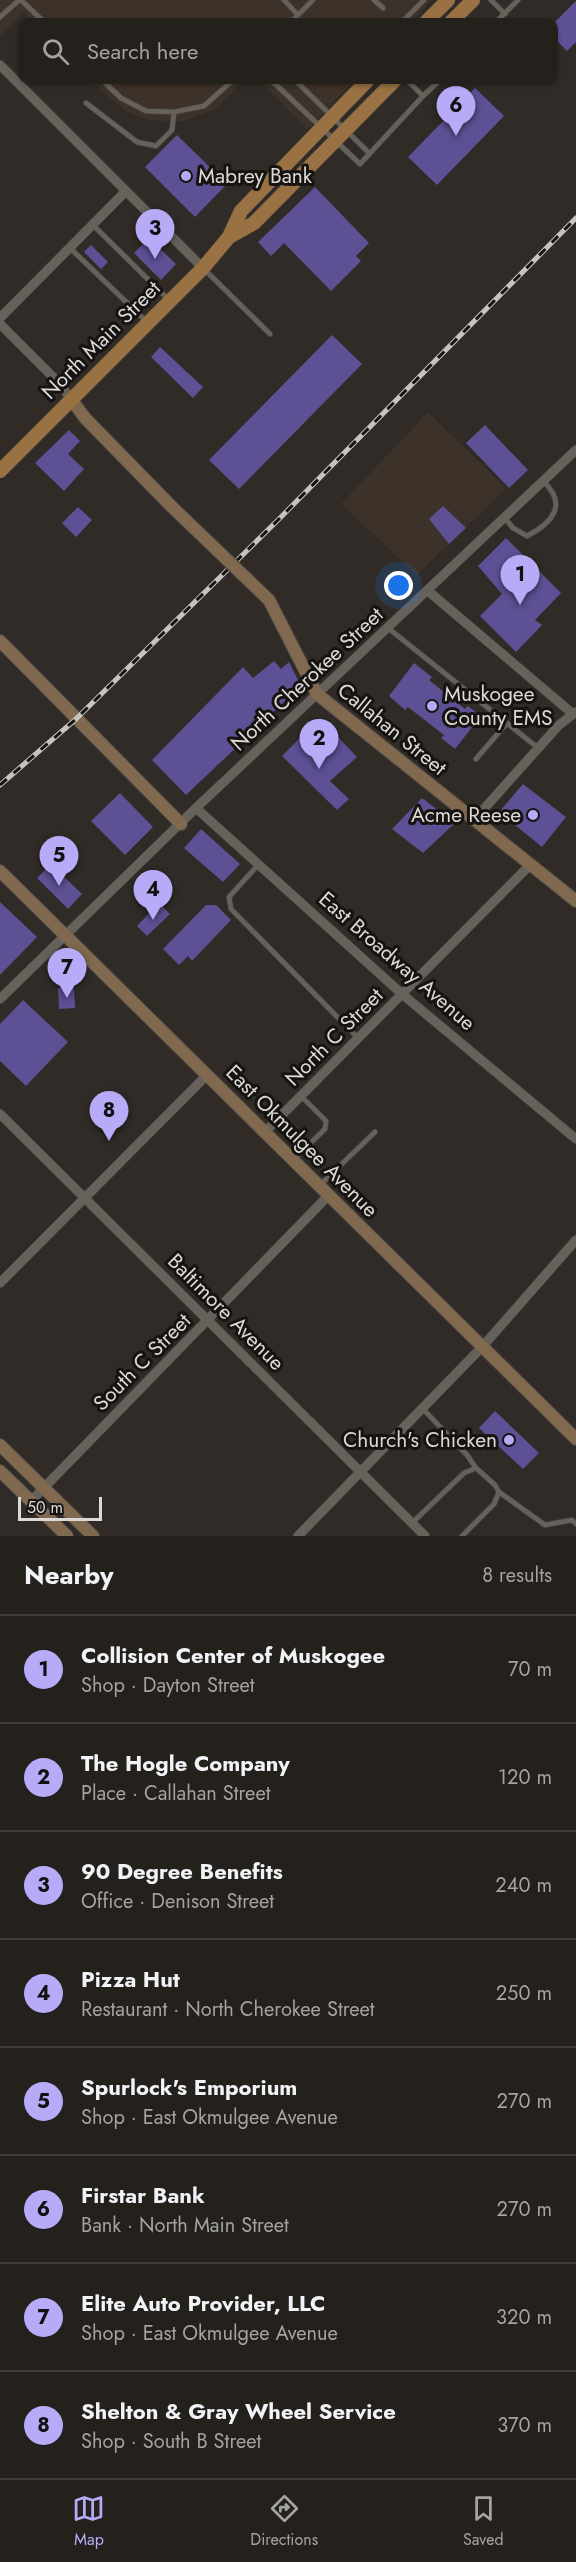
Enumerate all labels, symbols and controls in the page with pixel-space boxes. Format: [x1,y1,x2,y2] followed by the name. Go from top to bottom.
[18,18,558,84] search box
[39,35,72,68] icon: search
[87,35,198,67] text: Search here
[436,86,476,136] pin: 6
[198,161,313,191] place label: Mabrey Bank
[179,169,193,183] marker: Mabrey Bank
[136,210,174,259] pin: 3
[35,274,167,406] street label: North Main Street
[500,556,540,605] pin: 1
[384,571,413,600] your location
[224,600,390,758] street label: North Cherokee Street
[331,676,453,782] street label: Callahan Street
[444,679,553,733] place label: Muskogee County EMS
[425,699,439,713] marker: Muskogee County EMS
[300,720,338,769] pin: 2
[411,800,521,830] place label: Acme Reese
[526,808,540,822] marker: Acme Reese
[40,836,78,886] pin: 5
[134,870,172,920] pin: 4
[312,884,482,1038] street label: East Broadway Avenue
[48,948,86,998] pin: 7
[278,981,390,1093] street label: North C Street
[219,1058,385,1224] street label: East Okmulgee Avenue
[90,1092,128,1141] pin: 8
[161,1247,291,1377] street label: Baltimore Avenue
[86,1306,198,1418] street label: South C Street
[343,1425,497,1455] place label: Church's Chicken
[502,1433,516,1447] marker: Church's Chicken
[18,1494,102,1522] scale bar
[27,1496,63,1519] text: 50 m
[24,1556,113,1594] text: Nearby
[482,1561,552,1590] text: 8 results
[81,1639,385,1671] text: Collision Center of Muskogee
[38,1655,49,1684] text: 1
[508,1655,552,1684] text: 70 m
[81,1671,255,1700] text: Shop · Dayton Street
[81,1747,290,1779] text: The Hogle Company
[37,1763,50,1792] text: 2
[498,1763,552,1792] text: 120 m
[81,1779,271,1808] text: Place · Callahan Street
[81,1855,283,1887] text: 90 Degree Benefits
[37,1871,50,1900] text: 3
[495,1871,552,1900] text: 240 m
[81,1887,274,1916] text: Office · Denison Street
[81,1963,180,1995] text: Pizza Hut
[37,1979,50,2008] text: 4
[496,1979,552,2008] text: 250 m
[81,1995,375,2024] text: Restaurant · North Cherokee Street
[81,2071,297,2103] text: Spurlock's Emporium
[37,2087,50,2116] text: 5
[497,2087,552,2116] text: 270 m
[81,2103,338,2132] text: Shop · East Okmulgee Avenue
[81,2179,205,2211] text: Firstar Bank
[37,2195,50,2224] text: 6
[497,2195,552,2224] text: 270 m
[81,2211,289,2240] text: Bank · North Main Street
[81,2287,325,2319] text: Elite Auto Provider, LLC
[37,2303,50,2332] text: 7
[496,2303,552,2332] text: 320 m
[81,2319,338,2348] text: Shop · East Okmulgee Avenue
[81,2395,396,2427] text: Shelton & Gray Wheel Service
[37,2411,50,2440] text: 8
[497,2411,552,2440] text: 370 m
[81,2427,261,2456] text: Shop · South B Street
[72,2492,105,2551] tab: Map
[250,2492,318,2551] tab: Directions
[463,2492,504,2551] tab: Saved

